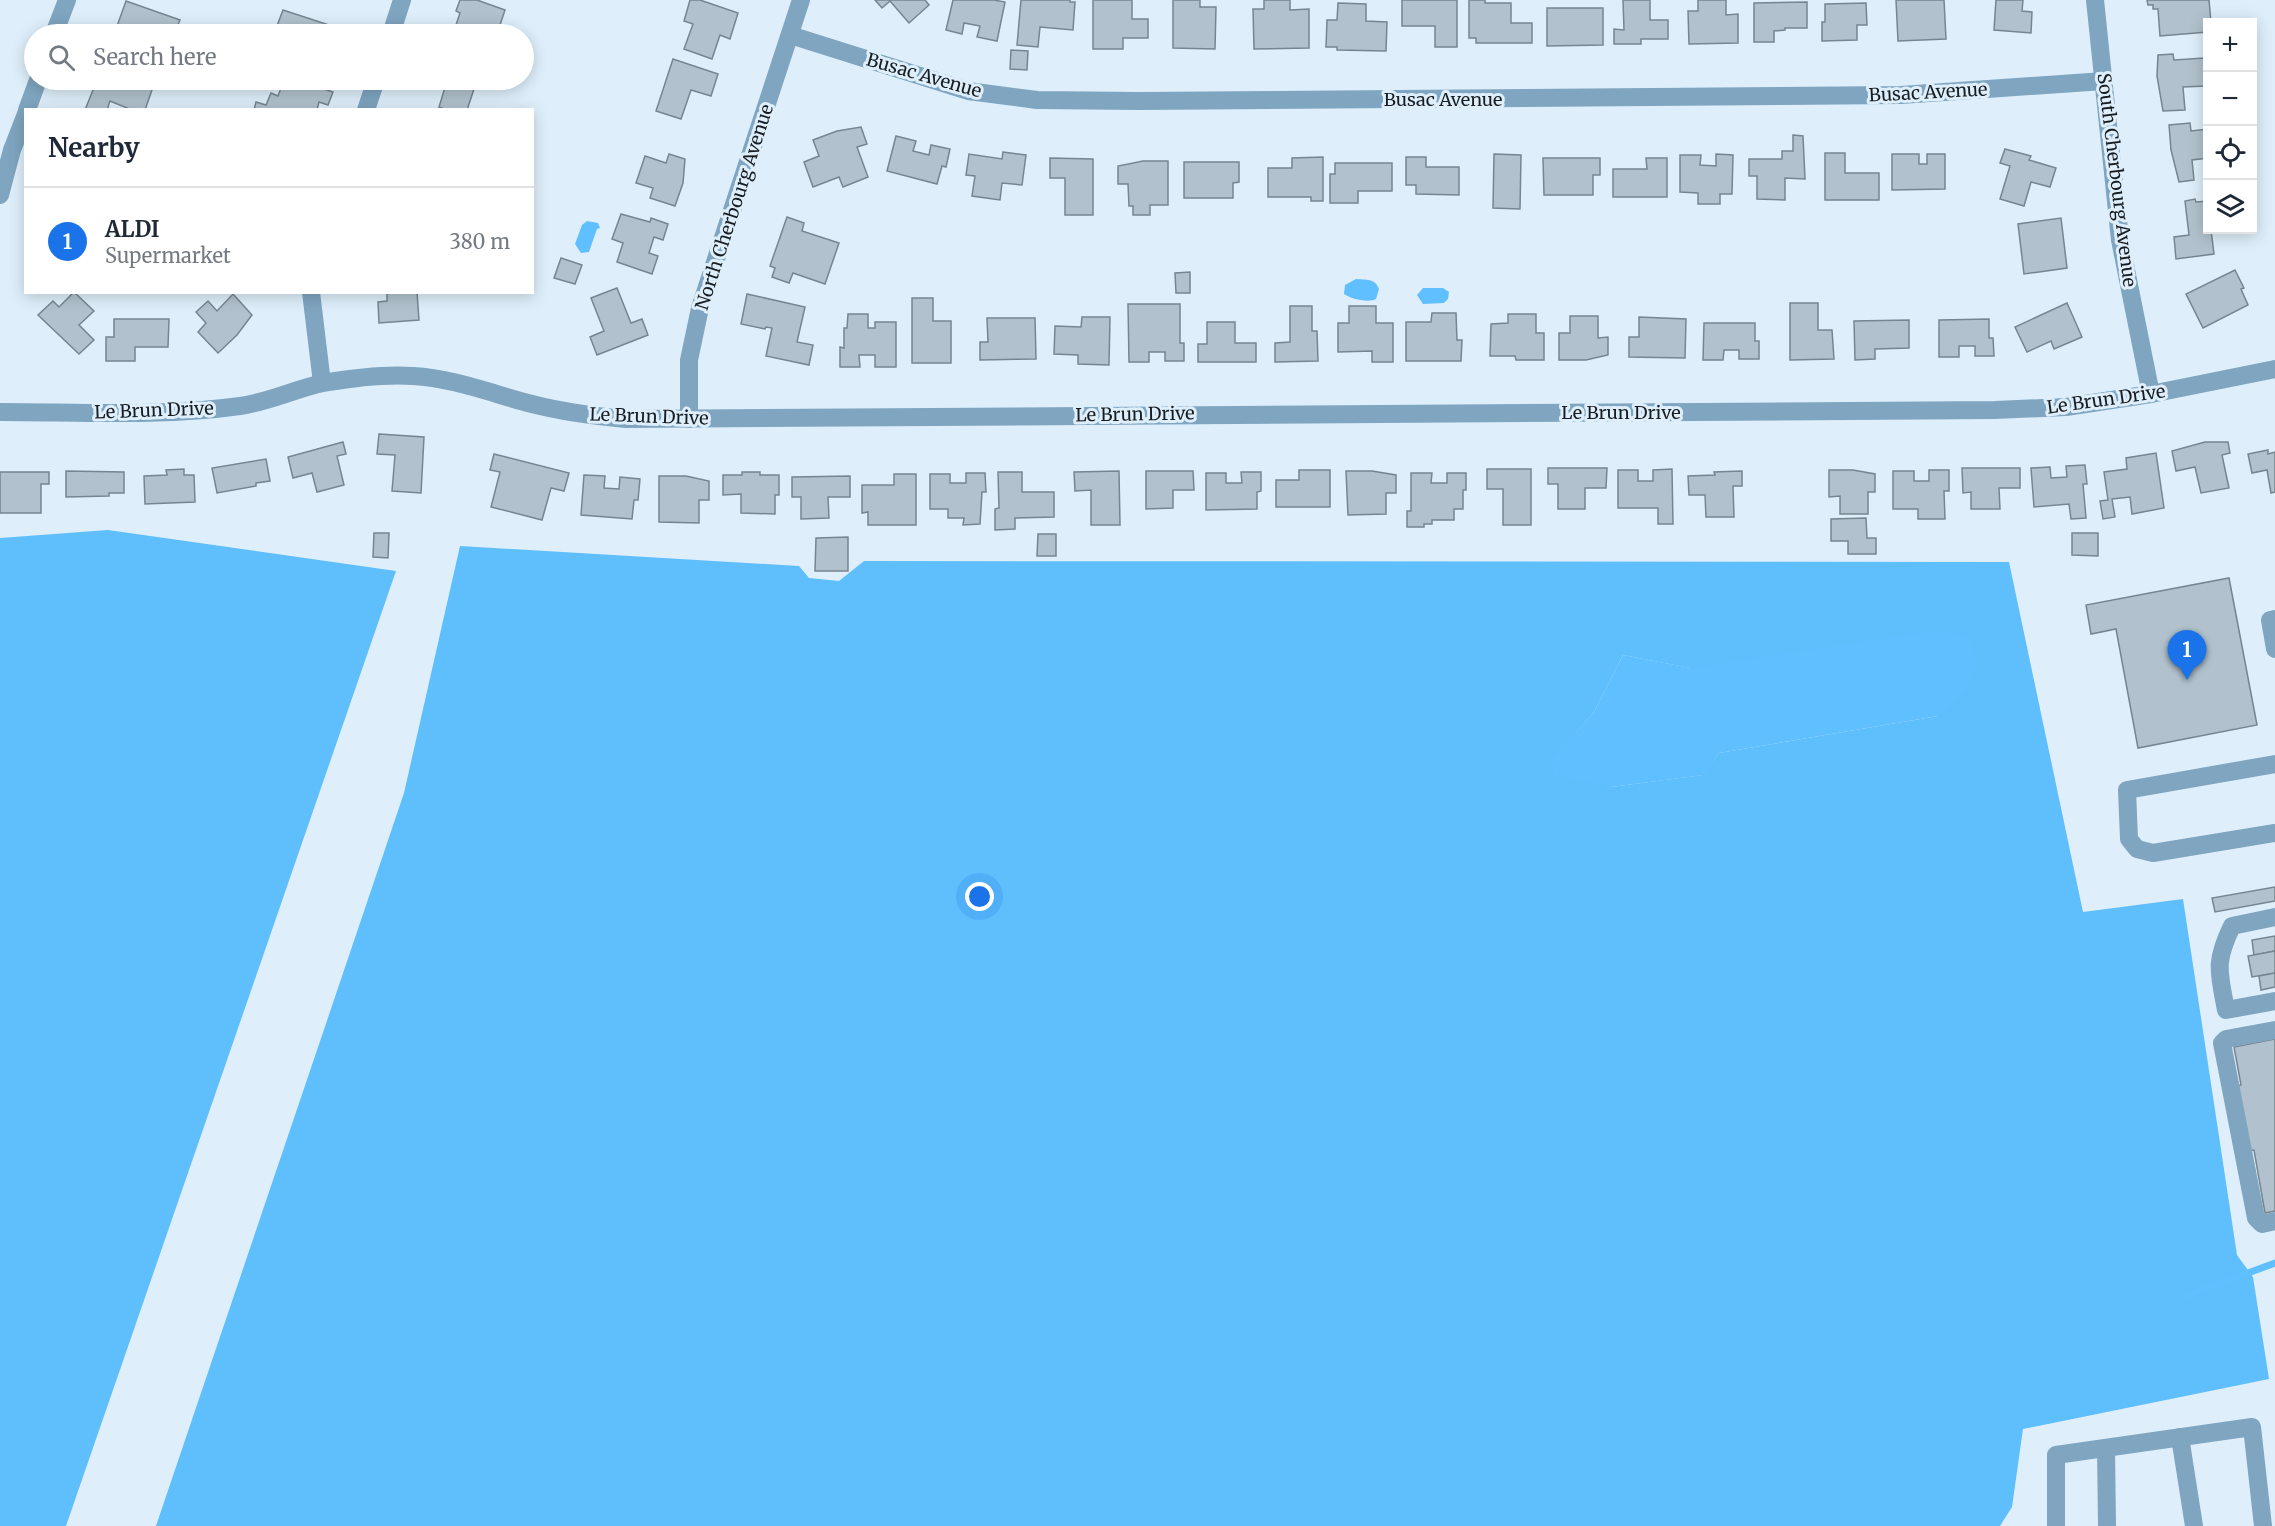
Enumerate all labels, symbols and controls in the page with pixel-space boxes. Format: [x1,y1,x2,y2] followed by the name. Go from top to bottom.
[2203,18,2257,234] map controls
[2203,18,2257,72] button: +
[24,24,534,90] search box
[45,41,78,74] icon: search
[93,43,216,71] text: Search here
[864,48,984,102] street label: Busac Avenue
[2092,72,2142,288] street label: South Cherbourg Avenue
[2203,72,2257,126] button: −
[1868,77,1988,107] street label: Busac Avenue
[1384,88,1502,111] street label: Busac Avenue
[690,101,778,313] street label: North Cherbourg Avenue
[2203,126,2257,180] button: locate
[48,131,140,164] text: Nearby
[2203,180,2257,234] button: layers
[105,215,160,243] text: ALDI
[63,229,72,254] text: 1
[449,229,510,254] text: 380 m
[105,243,231,268] text: Supermarket
[2045,379,2167,419] street label: Le Brun Drive
[94,396,214,424] street label: Le Brun Drive
[1075,401,1195,427] street label: Le Brun Drive
[1561,401,1681,424] street label: Le Brun Drive
[589,402,709,430] street label: Le Brun Drive
[2168,630,2206,680] pin: 1
[965,882,994,911] your location

